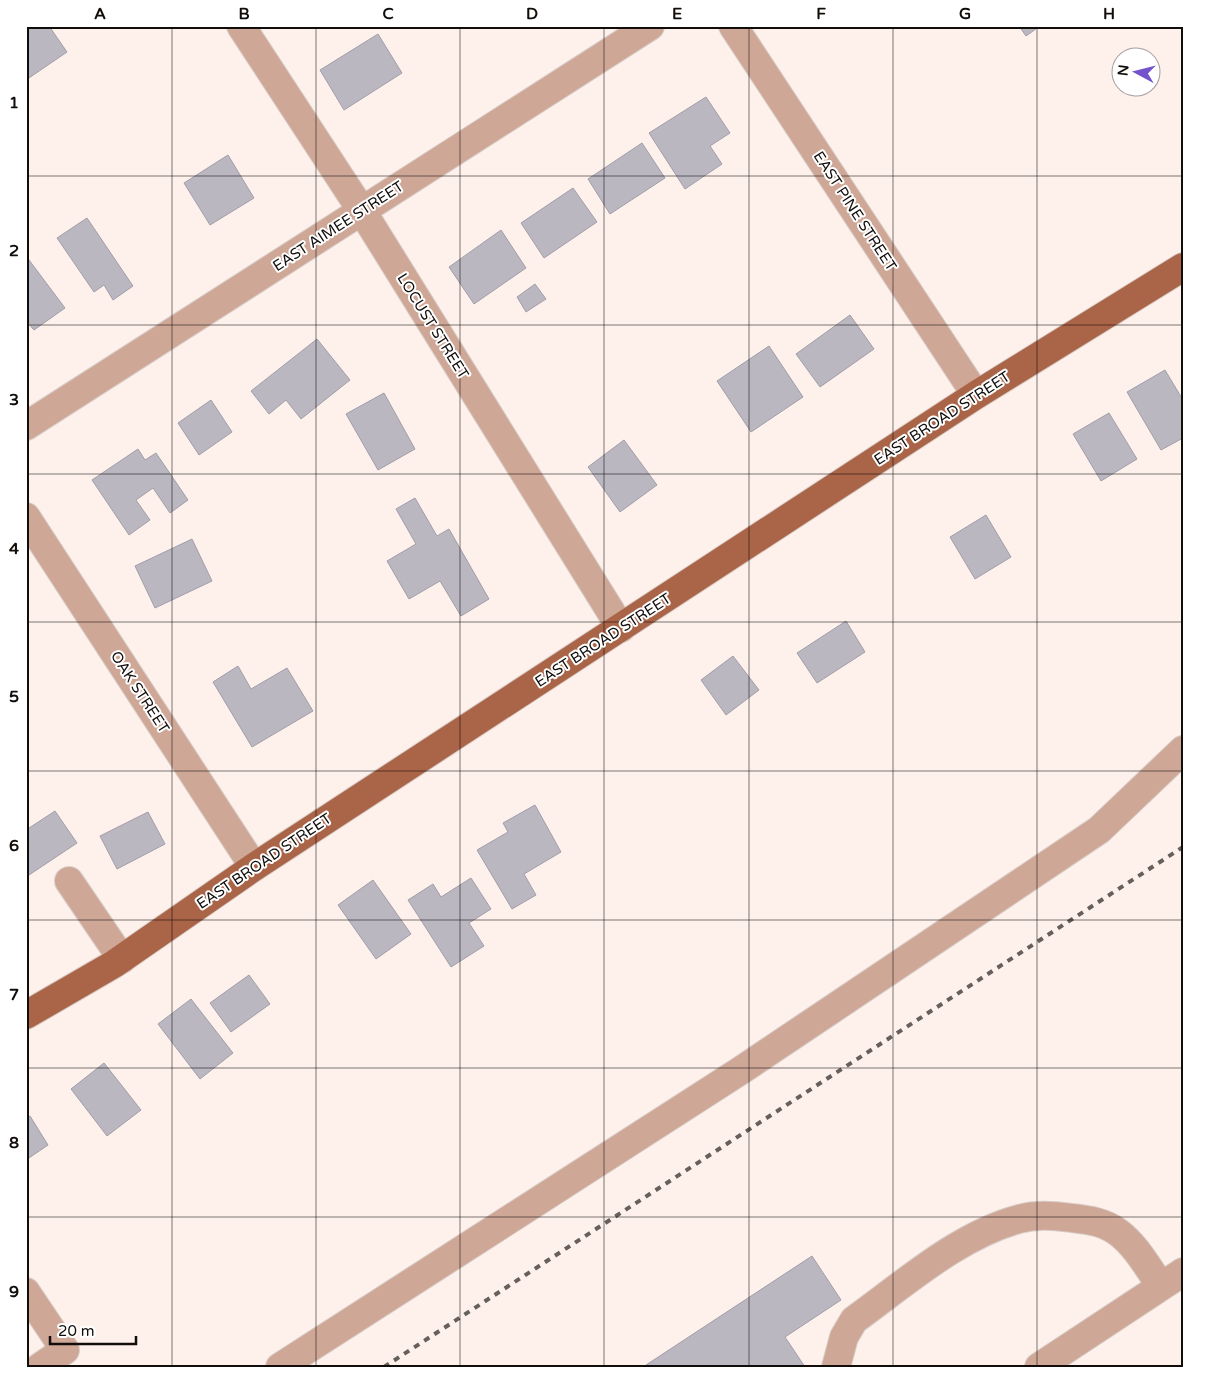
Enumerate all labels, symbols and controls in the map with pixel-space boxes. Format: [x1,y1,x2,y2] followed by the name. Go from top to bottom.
[94,4,106,24] text: A
[238,4,250,24] text: B
[382,4,394,24] text: C
[526,4,538,24] text: D
[672,4,682,24] text: E
[816,4,826,24] text: F
[959,4,971,24] text: G
[1103,4,1115,24] text: H
[1112,48,1162,98] north arrow
[1114,64,1133,77] text: N
[9,93,19,113] text: 1
[810,148,900,274] street label: EAST PINE STREET
[269,177,407,275] street label: EAST AIMEE STREET
[9,241,19,261] text: 2
[393,270,473,382] street label: LOCUST STREET
[871,367,1013,469] street label: EAST BROAD STREET
[9,390,19,410] text: 3
[9,539,19,559] text: 4
[532,589,674,691] street label: EAST BROAD STREET
[107,648,173,736] street label: OAK STREET
[9,687,19,707] text: 5
[193,809,335,913] street label: EAST BROAD STREET
[9,836,19,856] text: 6
[9,985,19,1005] text: 7
[9,1133,19,1153] text: 8
[9,1282,19,1302] text: 9
[50,1313,136,1345] scale bar
[58,1322,95,1340] text: 20 m

